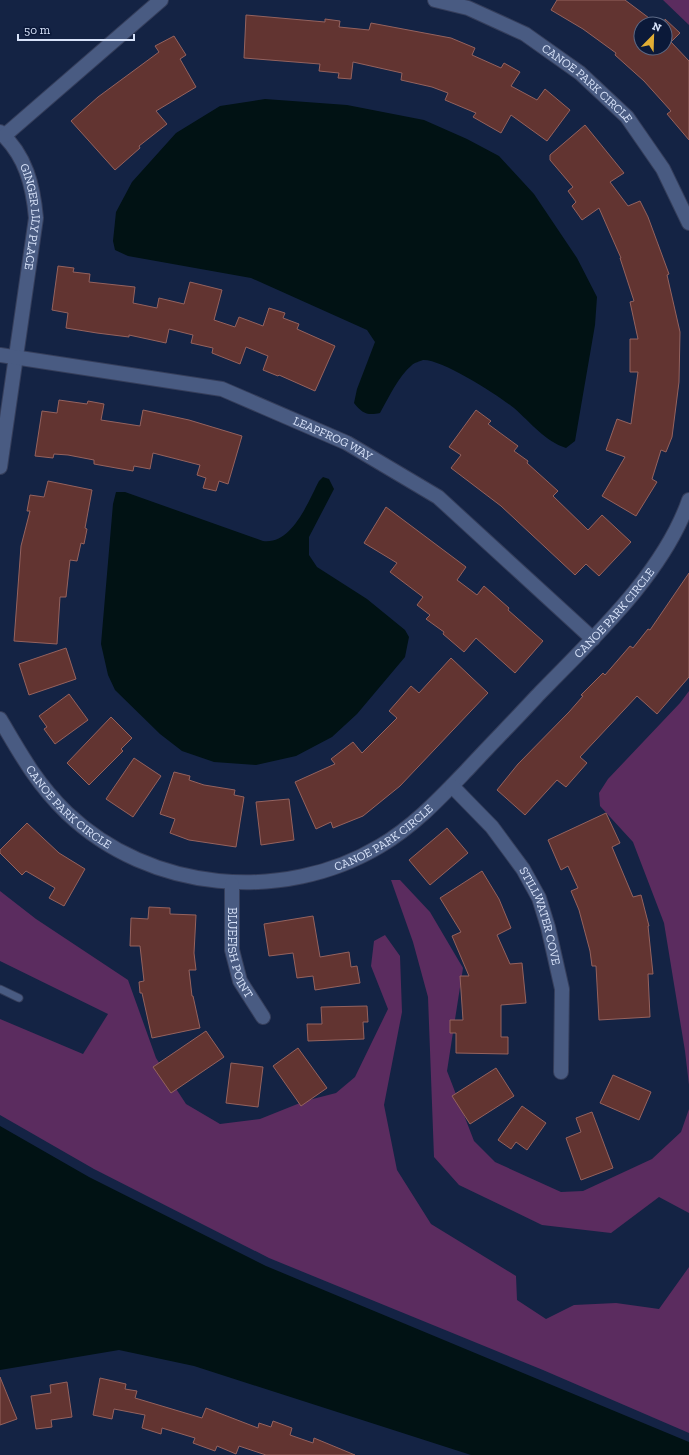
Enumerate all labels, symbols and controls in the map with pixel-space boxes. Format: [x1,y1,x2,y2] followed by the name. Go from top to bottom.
[18,16,134,42] scale bar
[633,16,673,56] north arrow
[650,20,664,35] text: N
[24,23,51,37] text: 50 m
[539,41,636,125] street label: CANOE PARK CIRCLE
[17,161,43,271] street label: GINGER LILY PLACE
[291,414,376,464] street label: LEAPFROG WAY
[571,565,657,661] street label: CANOE PARK CIRCLE
[23,763,114,852] street label: CANOE PARK CIRCLE
[332,801,436,874] street label: CANOE PARK CIRCLE
[516,865,563,966] street label: STILLWATER COVE
[224,907,256,1001] street label: BLUEFISH POINT

